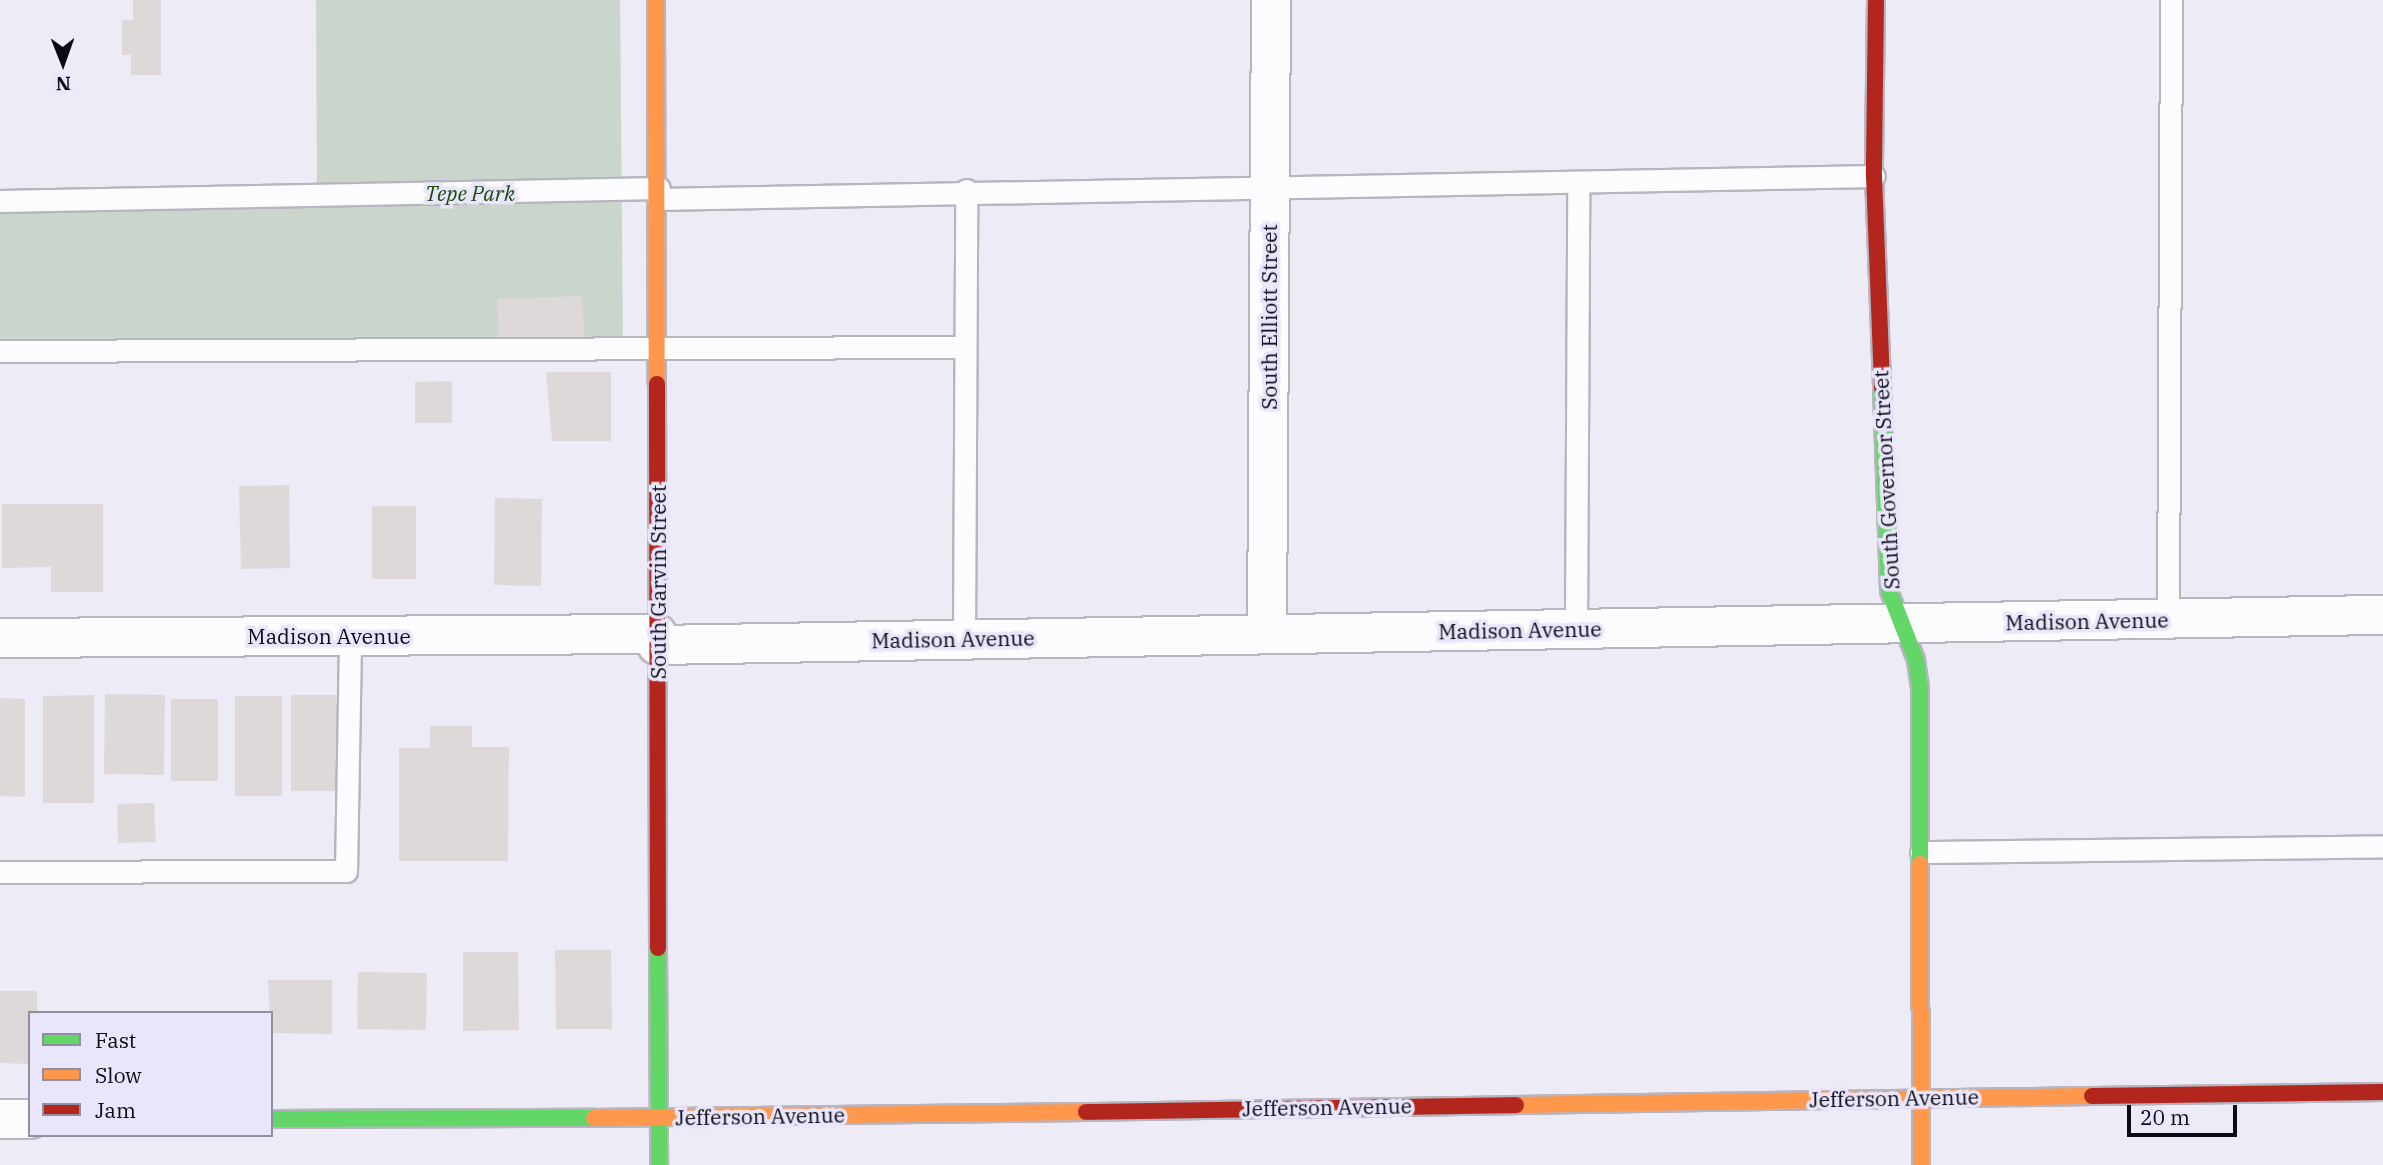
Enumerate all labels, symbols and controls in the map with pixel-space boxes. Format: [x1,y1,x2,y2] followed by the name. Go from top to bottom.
[28,28,98,98] north arrow
[56,72,71,96] text: N
[425,180,515,206] park label: Tepe Park
[1256,224,1282,410] street label: South Elliott Street
[1868,370,1904,590] street label: South Governor Street
[645,485,671,679] street label: South Garvin Street
[2005,607,2169,635] street label: Madison Avenue
[1438,616,1602,644] street label: Madison Avenue
[247,623,411,649] street label: Madison Avenue
[871,625,1035,653] street label: Madison Avenue
[28,1011,273,1137] legend
[95,1026,136,1054] text: Fast
[95,1061,142,1089] text: Slow
[1809,1084,1979,1112] street label: Jefferson Avenue
[2131,1092,2241,1136] scale bar
[1242,1093,1412,1121] street label: Jefferson Avenue
[95,1096,136,1124] text: Jam
[675,1102,845,1130] street label: Jefferson Avenue
[2140,1103,2190,1131] text: 20 m

